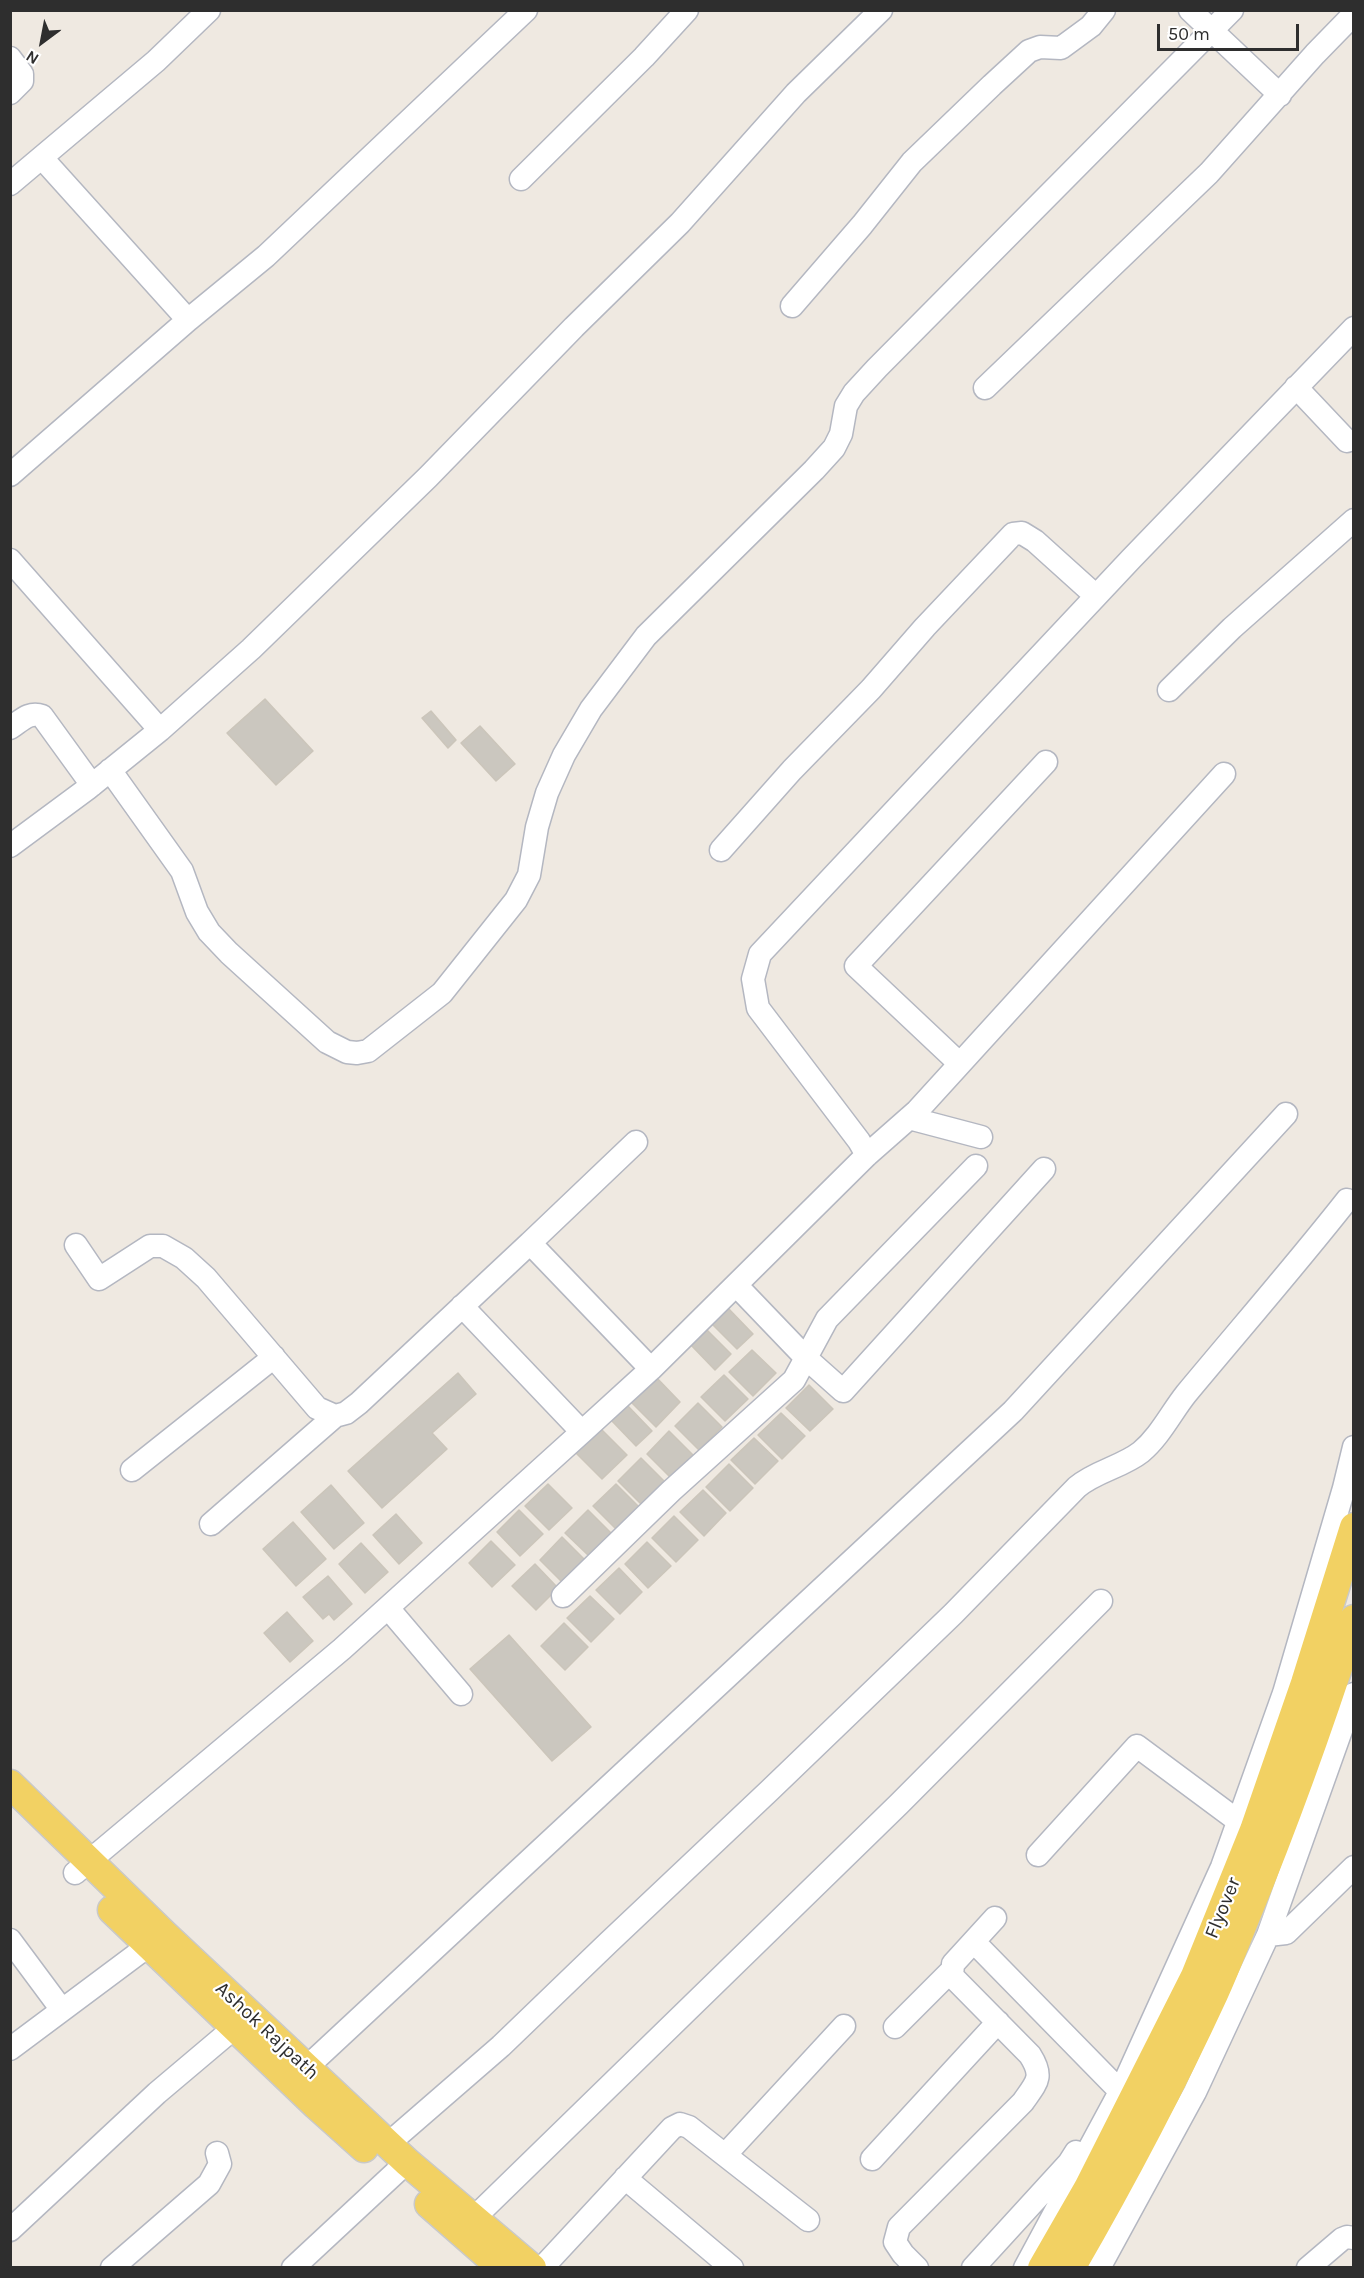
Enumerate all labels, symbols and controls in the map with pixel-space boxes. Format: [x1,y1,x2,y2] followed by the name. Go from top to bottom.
[12,12,72,72] north arrow
[1160,12,1302,50] scale bar
[1168,23,1210,45] text: 50 m
[22,47,42,69] text: N
[1200,1874,1246,1942] street label: Flyover
[210,1977,324,2085] street label: Ashok Rajpath

